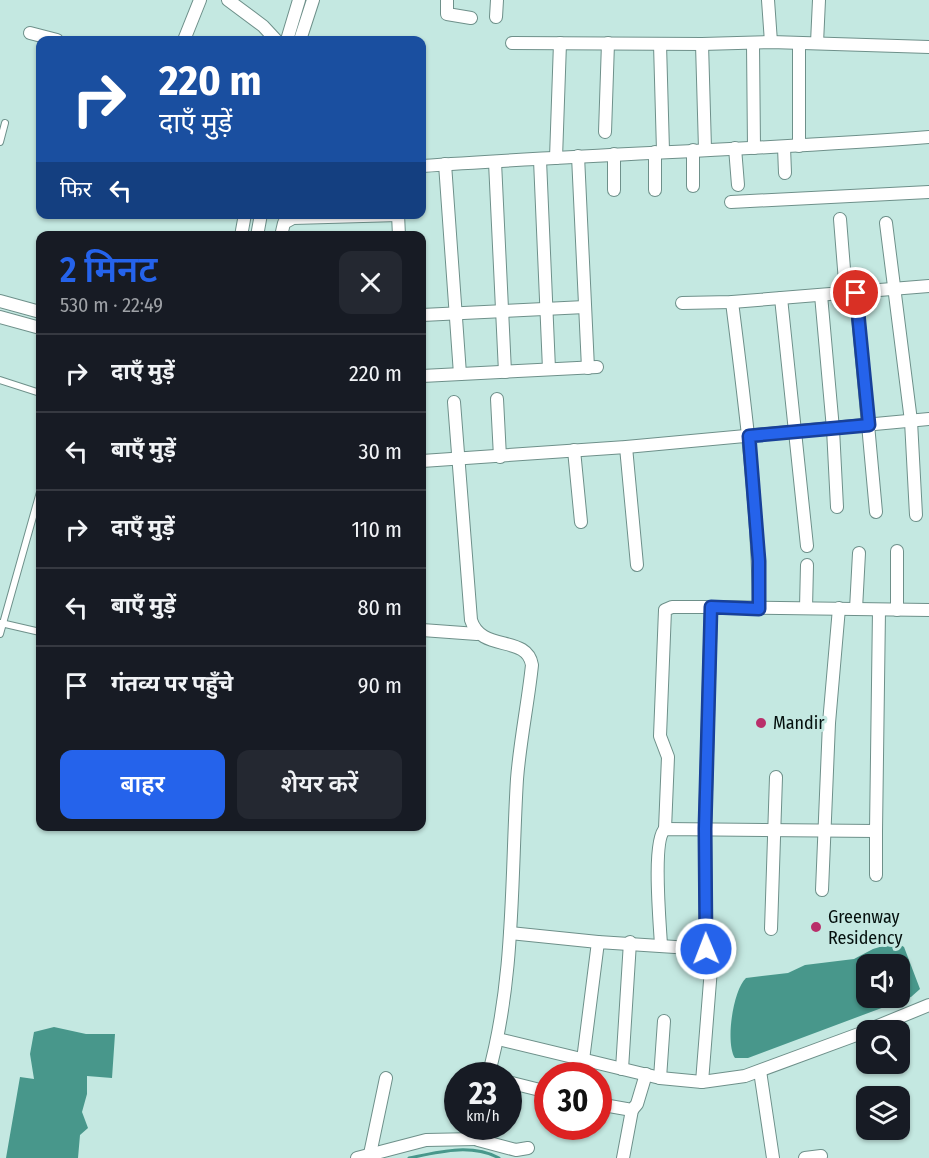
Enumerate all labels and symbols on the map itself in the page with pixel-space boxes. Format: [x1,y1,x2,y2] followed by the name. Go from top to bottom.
[830,267,881,318] pin
[773,712,825,734] place label: Mandir
[754,716,768,730] marker: Mandir
[828,906,902,949] place label: Greenway Residency
[674,917,738,981] position arrow
[809,920,823,934] marker: Greenway Residency
[534,1062,612,1140] speed limit sign: 30

